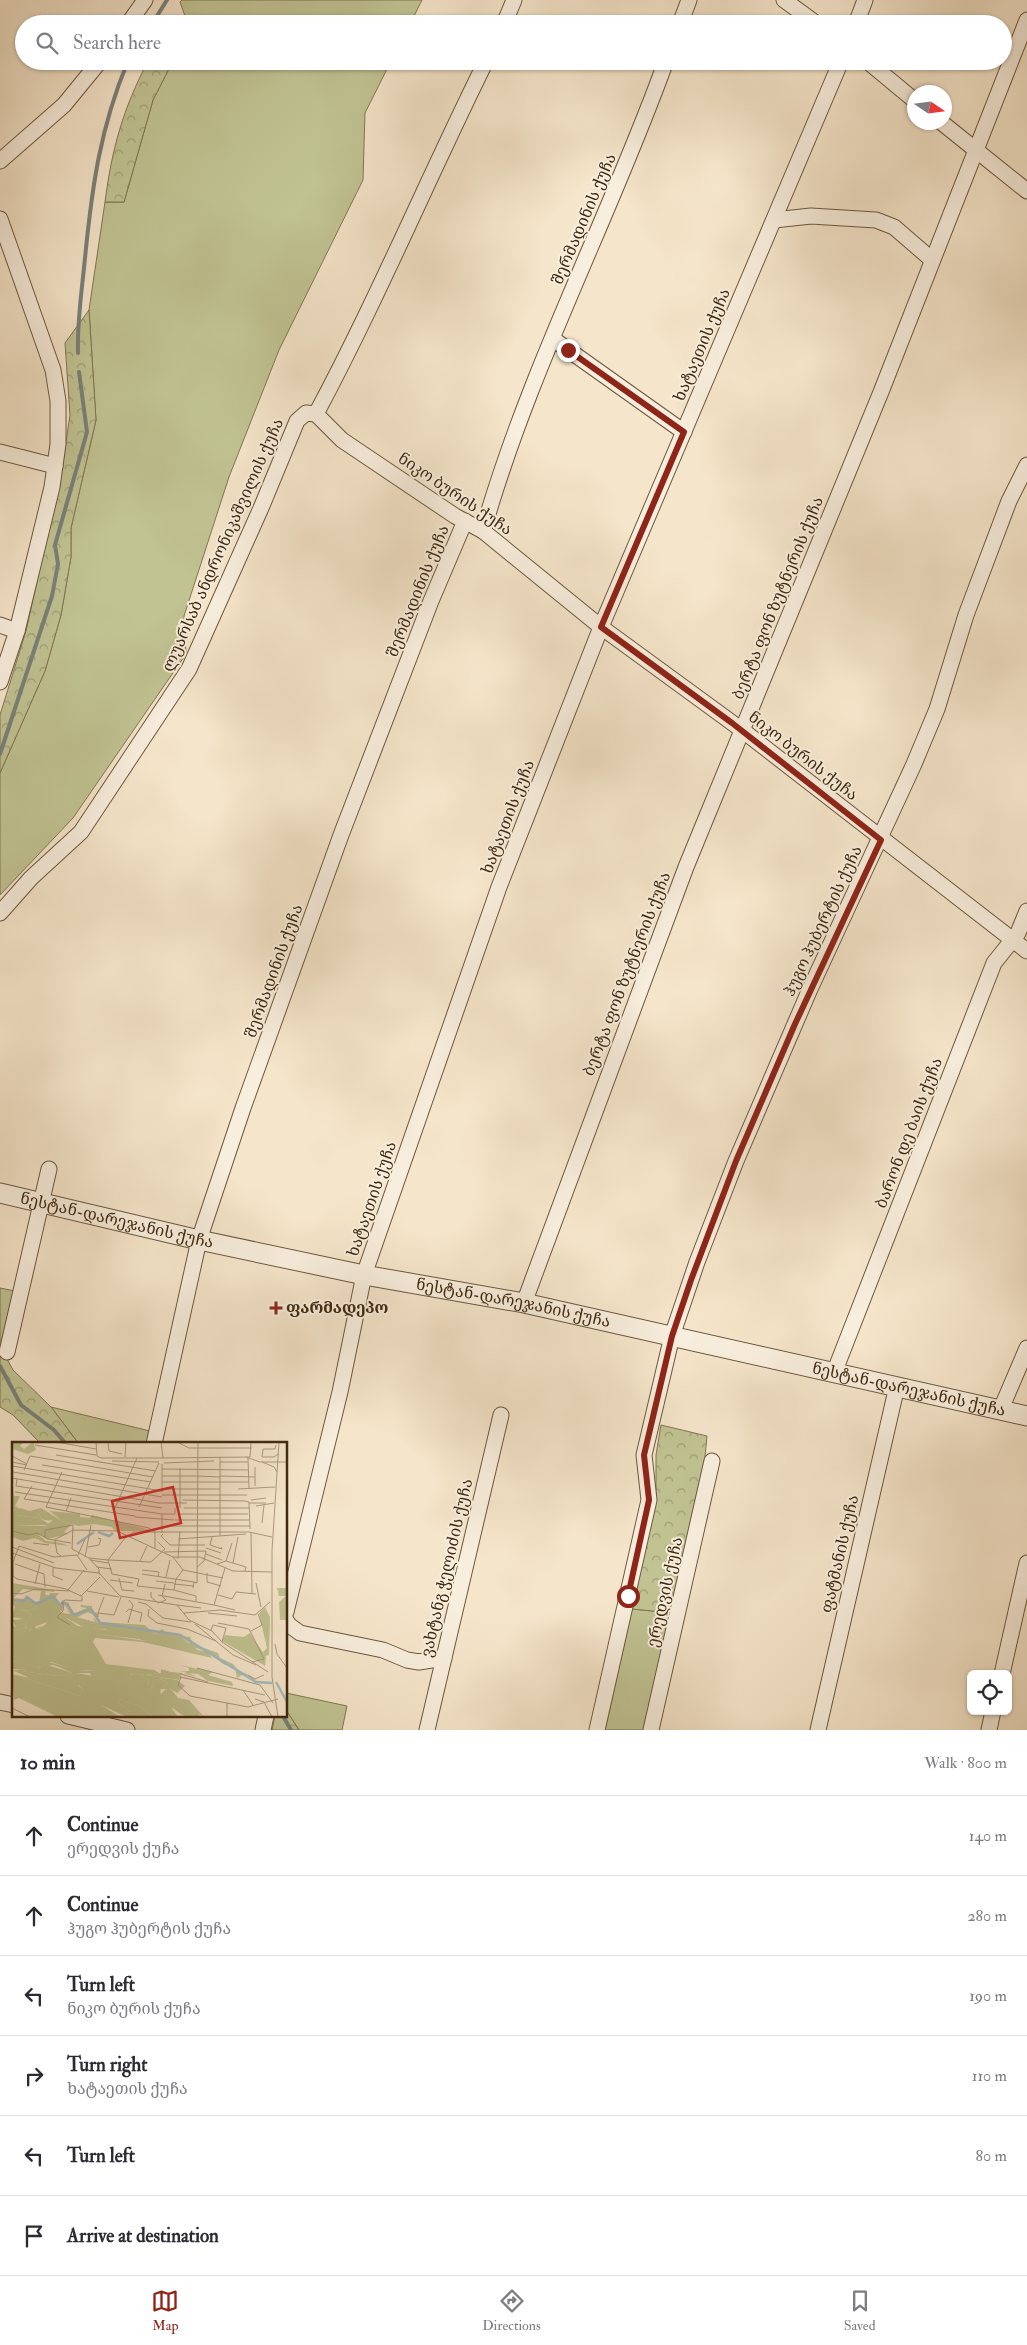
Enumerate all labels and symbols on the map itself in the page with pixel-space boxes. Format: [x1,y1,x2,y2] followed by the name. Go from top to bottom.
[907,85,952,130] north arrow
[547,150,621,288] street label: შერმადინის ქუჩა
[669,286,735,404] street label: ხატაეთის ქუჩა
[557,339,580,362] route end
[158,415,288,675] street label: ლუარსაბ ანდრონიკაშვილის ქუჩა
[394,448,516,540] street label: ნიკო ბურის ქუჩა
[728,494,828,702] street label: ბერტა ფონ ზუტნერის ქუჩა
[382,522,454,660] street label: შერმადინის ქუჩა
[744,707,862,805] street label: ნიკო ბურის ქუჩა
[477,757,539,877] street label: ხატაეთის ქუჩა
[779,842,867,1000] street label: ჰუგო ჰუბერტის ქუჩა
[579,869,675,1079] street label: ბერტა ფონ ზუტნერის ქუჩა
[241,902,307,1040] street label: შერმადინის ქუჩა
[871,1055,947,1211] street label: ბარონ დე ბაის ქუჩა
[343,1139,401,1259] street label: ხატაეთის ქუჩა
[18,1188,215,1253] street label: ნესტან-დარეჯანის ქუჩა
[414,1274,612,1332] street label: ნესტან-დარეჯანის ქუჩა
[286,1298,388,1318] place label: ფარმადეპო
[270,1302,282,1314] marker: ფარმადეპო
[810,1358,1008,1421] street label: ნესტან-დარეჯანის ქუჩა
[12,1442,288,1718] inset map
[417,1477,477,1659] street label: ვახტანგ ჭელიძის ქუჩა
[817,1493,863,1615] street label: ფატმანის ქუჩა
[643,1535,687,1649] street label: ერედვის ქუჩა
[617,1585,640,1608] route start

